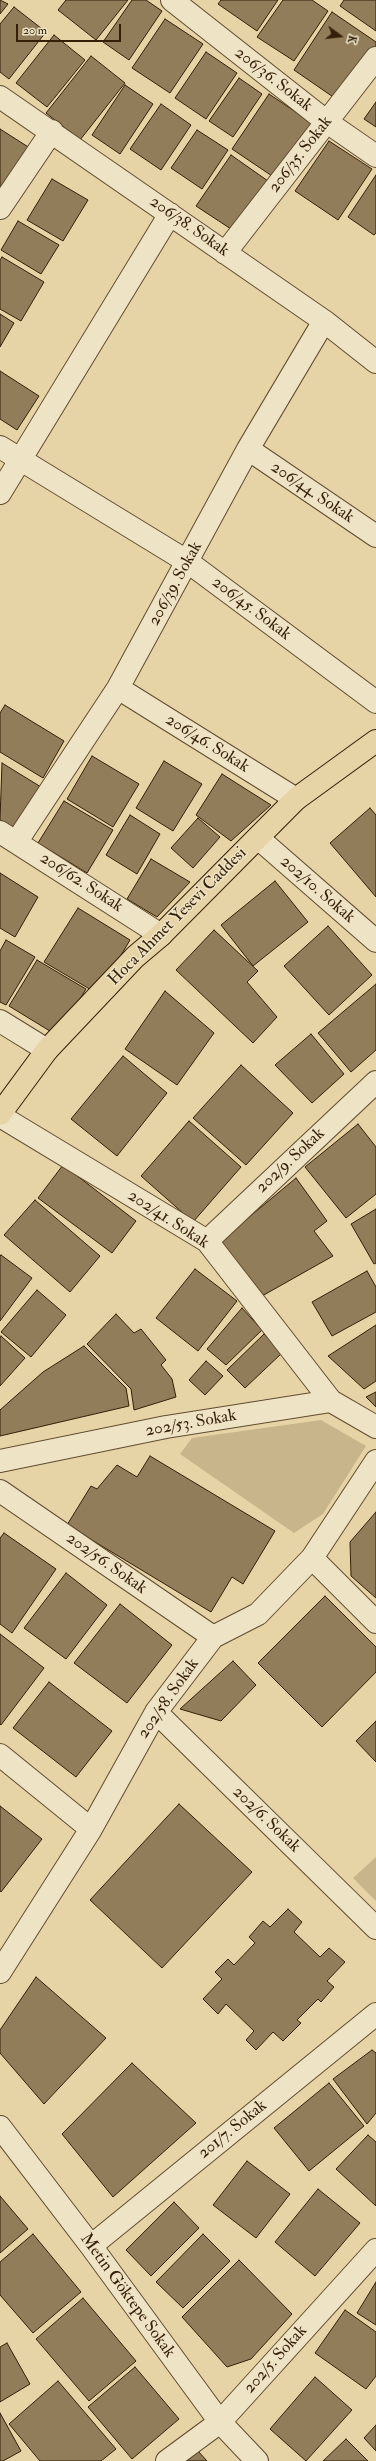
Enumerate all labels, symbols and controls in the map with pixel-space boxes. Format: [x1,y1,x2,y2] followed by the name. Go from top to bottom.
[18,16,123,42] scale bar
[320,16,360,56] north arrow
[23,23,47,38] text: 20 m
[345,34,359,45] text: K
[230,43,316,117] street label: 206/36. Sokak
[265,113,337,197] street label: 206/35. Sokak
[145,192,233,262] street label: 206/38. Sokak
[266,458,358,528] street label: 206/44. Sokak
[145,538,207,630] street label: 206/39. Sokak
[207,573,295,645] street label: 206/45. Sokak
[161,710,253,778] street label: 206/46. Sokak
[105,844,251,990] street label: Hoca Ahmet Yesevi Caddesi
[36,849,126,917] street label: 206/62. Sokak
[275,852,359,928] street label: 202/10. Sokak
[252,1124,330,1198] street label: 202/9. Sokak
[124,1186,212,1254] street label: 202/41. Sokak
[144,1406,238,1442] street label: 202/53. Sokak
[62,1529,150,1599] street label: 202/56. Sokak
[134,1655,204,1743] street label: 202/58. Sokak
[228,1783,304,1857] street label: 202/6. Sokak
[194,2096,272,2164] street label: 201/7. Sokak
[75,2230,179,2362] street label: Metin Göktepe Sokak
[240,2322,312,2398] street label: 202/5. Sokak

